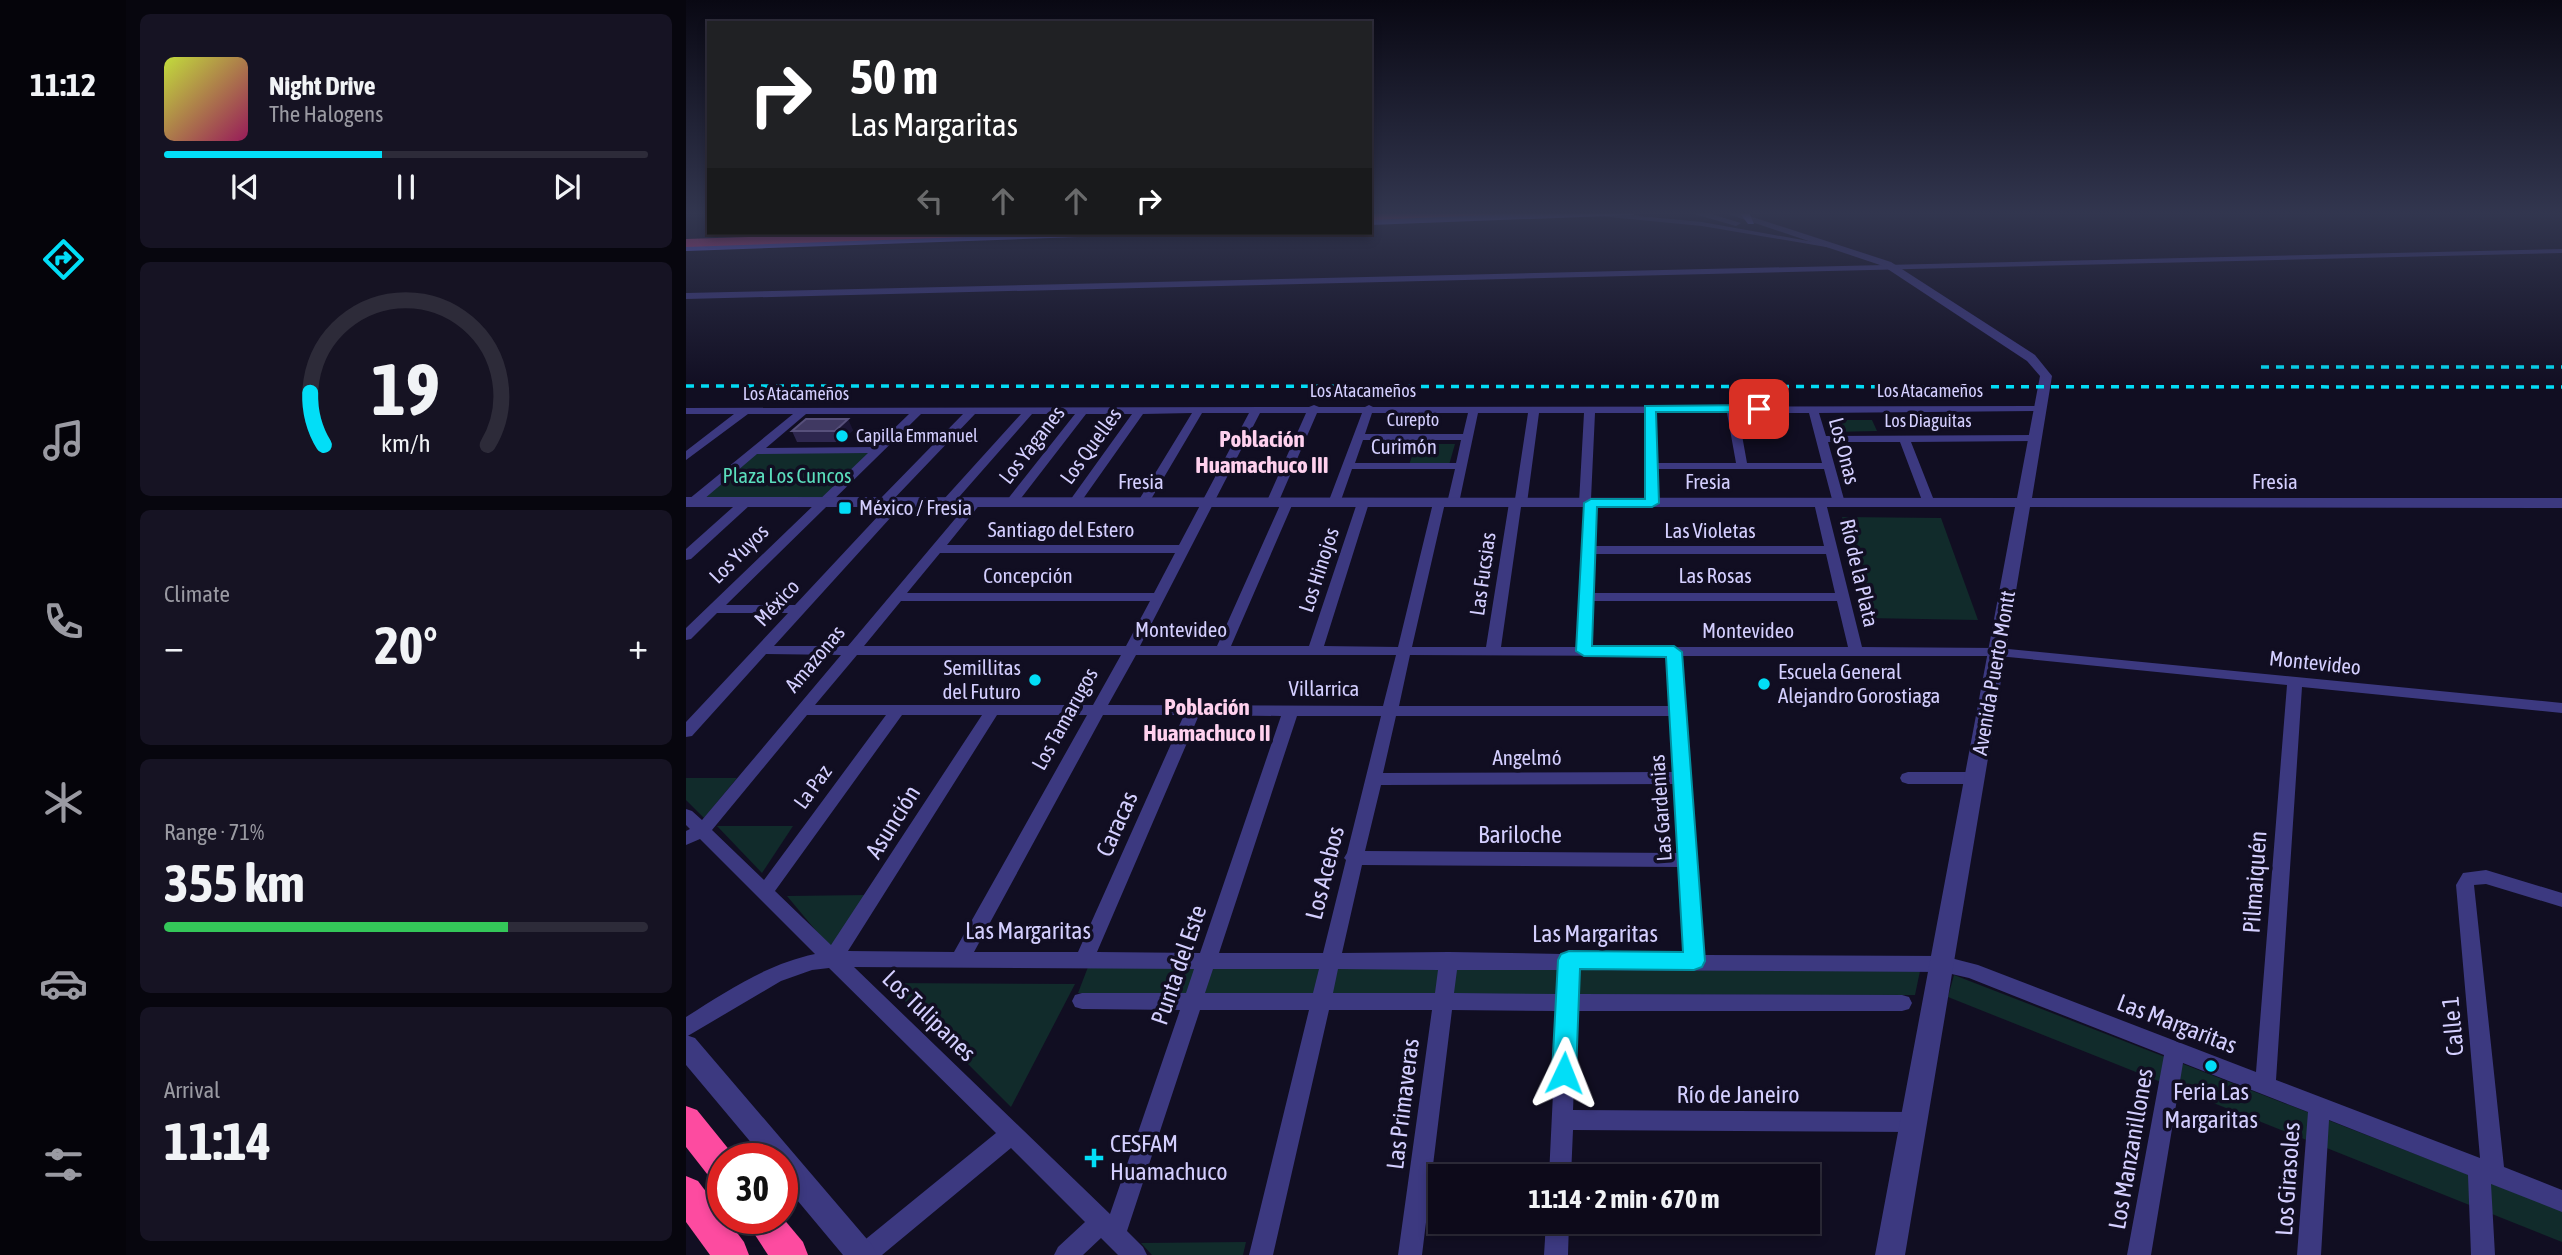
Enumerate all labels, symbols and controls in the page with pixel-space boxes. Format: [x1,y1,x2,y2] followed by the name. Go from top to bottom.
[850,48,938,104] text: 50 m
[735,49,826,140] icon: right
[30,66,96,103] text: 11:12
[269,71,376,101] text: Night Drive
[269,101,383,127] text: The Halogens
[850,106,1018,143] text: Las Margaritas
[226,168,264,206] icon: previous
[387,168,425,206] icon: pause
[548,168,586,206] icon: next
[911,182,949,220] icon: left
[984,182,1022,220] icon: ahead
[1057,182,1095,220] icon: ahead
[1130,182,1168,220] icon: right
[39,235,88,284] icon: directions
[372,348,440,431] text: 19
[1729,379,1789,439] pin
[1310,380,1416,401] street label: Los Atacameños
[1877,380,1983,401] street label: Los Atacameños
[743,383,849,404] street label: Los Atacameños
[1740,390,1778,428] icon: arrive
[994,401,1069,488] street label: Los Yaganes
[1055,403,1126,488] street label: Los Quelles
[1387,409,1439,430] street label: Curepto
[1884,410,1972,431] street label: Los Diaguitas
[1825,415,1865,487] street label: Los Onas
[39,416,88,465] icon: music
[856,425,978,446] place label: Capilla Emmanuel
[1195,426,1329,478] district label: Población Huamachuco III
[834,428,850,444] marker: Capilla Emmanuel
[381,429,431,457] text: km/h
[1371,434,1437,458] street label: Curimón
[723,463,851,487] park label: Plaza Los Cuncos
[1118,469,1164,493] street label: Fresia
[1685,469,1731,493] street label: Fresia
[2252,469,2298,493] street label: Fresia
[859,495,972,519] place label: México / Fresia
[837,500,853,516] marker: México / Fresia
[1836,516,1884,629] street label: Río de la Plata
[988,517,1134,541] street label: Santiago del Estero
[1664,518,1756,542] street label: Las Violetas
[704,519,773,588] street label: Los Yuyos
[1293,524,1343,615] street label: Los Hinojos
[1464,531,1500,617] street label: Las Fucsias
[983,563,1073,587] street label: Concepción
[1678,563,1752,587] street label: Las Rosas
[749,574,804,630] street label: México
[164,581,230,607] text: Climate
[1967,589,2019,757] street label: Avenida Puerto Montt
[39,597,88,646] icon: phone
[374,615,438,675] text: 20°
[1135,617,1227,641] street label: Montevideo
[1702,618,1794,642] street label: Montevideo
[779,620,849,697] street label: Amazonas
[164,624,184,667] text: −
[628,624,648,667] text: +
[2268,645,2362,679] street label: Montevideo
[942,655,1021,703] place label: Semillitas del Futuro
[1778,659,1940,707] place label: Escuela General Alejandro Gorostiaga
[1026,663,1102,774] street label: Los Tamarugos
[1027,672,1043,688] marker: Semillitas del Futuro
[1289,676,1359,700] street label: Villarrica
[1756,676,1772,692] marker: Escuela General Alejandro Gorostiaga
[1143,694,1271,746] district label: Población Huamachuco II
[1492,745,1562,769] street label: Angelmó
[1644,754,1676,862] street label: Las Gardenias
[788,760,836,813] street label: La Paz
[39,778,88,827] icon: climate
[860,780,925,863] street label: Asunción
[1090,787,1143,860] street label: Caracas
[164,819,264,845] text: Range · 71%
[1478,821,1562,848] street label: Bariloche
[1300,824,1349,922] street label: Los Acebos
[2237,830,2272,934] street label: Pilmaiquén
[164,853,305,913] text: 355 km
[1145,902,1212,1028] street label: Punta del Este
[965,917,1091,944] street label: Las Margaritas
[1532,920,1658,947] street label: Las Margaritas
[39,959,88,1008] icon: car
[877,965,981,1067] street label: Los Tulipanes
[2114,988,2241,1059] street label: Las Margaritas
[2436,995,2469,1057] street label: Calle 1
[1527,1036,1601,1110] position arrow
[1381,1037,1424,1171] street label: Las Primaveras
[2203,1058,2219,1074] marker: Feria Las Margaritas
[2103,1066,2158,1231] street label: Los Manzanillones
[164,1077,220,1103] text: Arrival
[2164,1078,2258,1133] place label: Feria Las Margaritas
[1677,1081,1799,1108] street label: Río de Janeiro
[164,1111,271,1171] text: 11:14
[2270,1121,2305,1237] street label: Los Girasoles
[1110,1130,1227,1185] place label: CESFAM Huamachuco
[39,1140,88,1189] icon: filters
[707,1143,798,1234] speed limit sign: 30
[1084,1148,1104,1168] marker: CESFAM Huamachuco
[1529,1184,1719,1214] text: 11:14 · 2 min · 670 m

